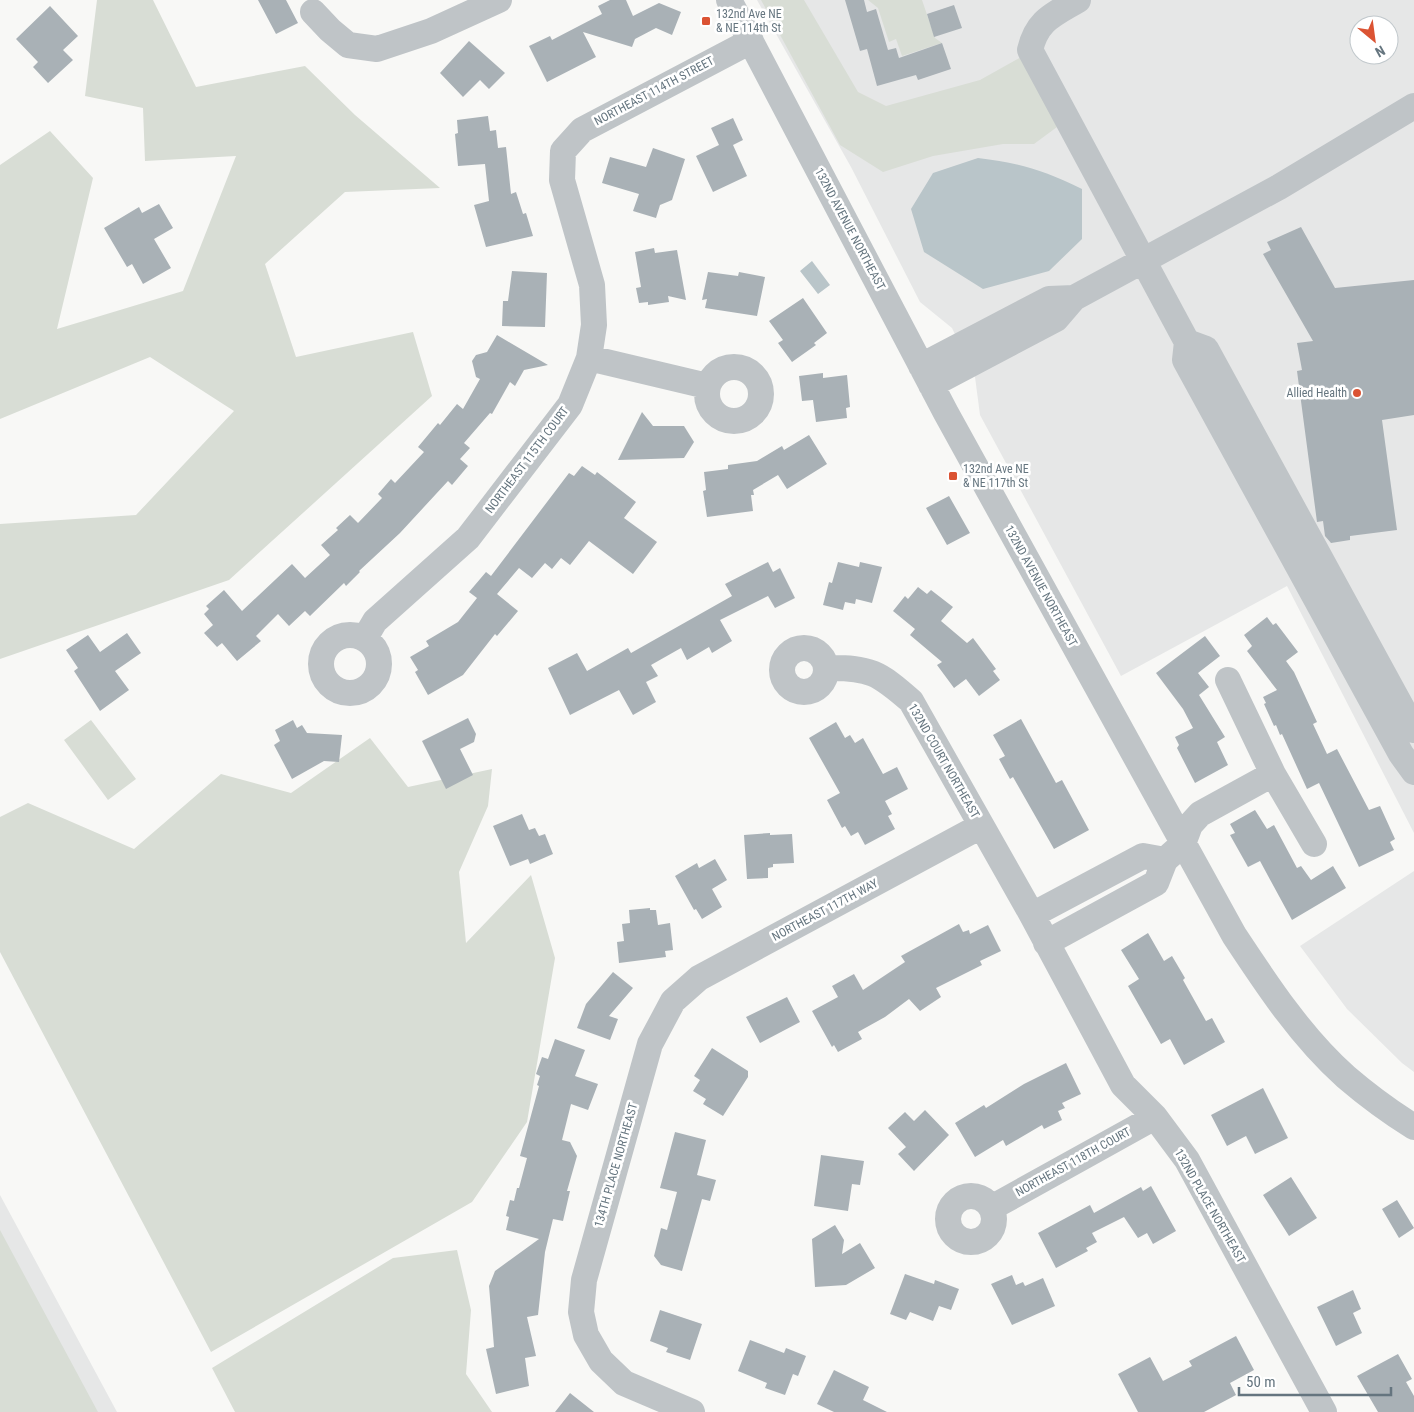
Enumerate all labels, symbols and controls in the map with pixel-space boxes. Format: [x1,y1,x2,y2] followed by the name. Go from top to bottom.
[716,7,782,35] place label: 132nd Ave NE & NE 114th St
[700,15,712,27] marker: 132nd Ave NE & NE 114th St
[1349,15,1399,65] north arrow
[1373,42,1388,60] text: N
[592,53,716,129] street label: NORTHEAST 114TH STREET
[812,165,888,293] street label: 132ND AVENUE NORTHEAST
[1287,386,1347,400] place label: Allied Health
[1351,387,1363,399] marker: Allied Health
[483,404,571,516] street label: NORTHEAST 115TH COURT
[963,462,1029,490] place label: 132nd Ave NE & NE 117th St
[947,470,959,482] marker: 132nd Ave NE & NE 117th St
[1002,523,1080,649] street label: 132ND AVENUE NORTHEAST
[905,701,983,821] street label: 132ND COURT NORTHEAST
[770,876,881,944] street label: NORTHEAST 117TH WAY
[592,1101,640,1229] street label: 134TH PLACE NORTHEAST
[1013,1125,1133,1199] street label: NORTHEAST 118TH COURT
[1172,1147,1248,1265] street label: 132ND PLACE NORTHEAST
[1239,1364,1392,1396] scale bar
[1246,1373,1276,1391] text: 50 m

